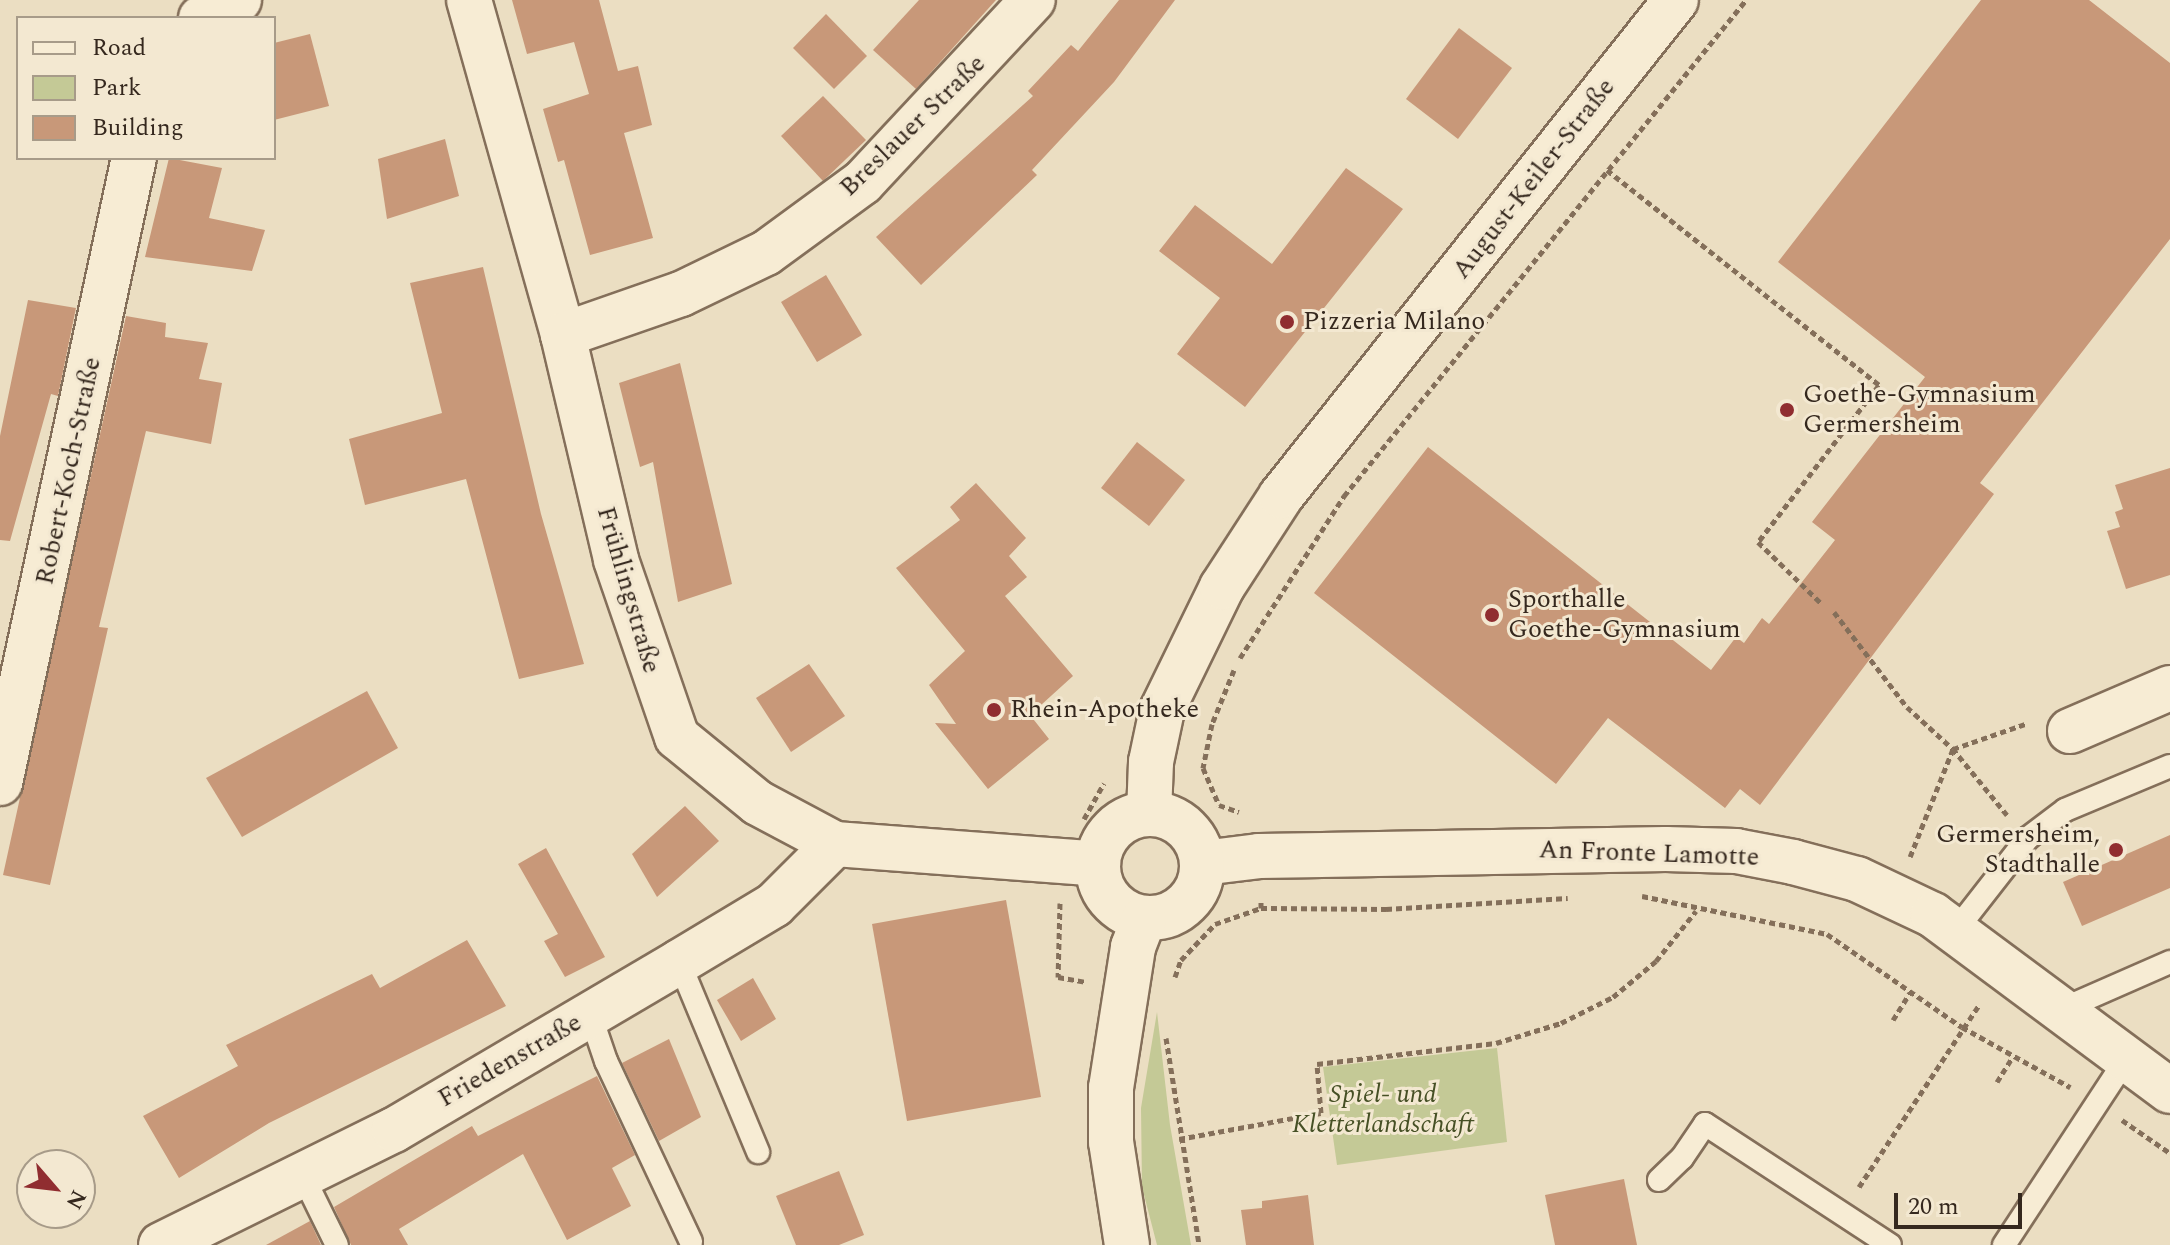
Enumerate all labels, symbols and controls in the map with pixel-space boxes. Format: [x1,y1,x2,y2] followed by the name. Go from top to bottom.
[16,16,276,160] legend
[92,30,146,66] text: Road
[834,49,992,203] street label: Breslauer Straße
[92,70,142,106] text: Park
[1446,73,1622,285] street label: August-Keiler-Straße
[92,110,184,146] text: Building
[1303,306,1485,338] place label: Pizzeria Milano
[1278,313,1296,331] marker: Pizzeria Milano
[30,354,108,588] street label: Robert-Koch-Straße
[1803,379,2035,440] place label: Goethe-Gymnasium Germersheim
[1778,401,1796,419] marker: Goethe-Gymnasium Germersheim
[589,503,667,677] street label: Frühlingstraße
[1508,584,1740,646] place label: Sporthalle Goethe-Gymnasium
[1483,606,1501,624] marker: Sporthalle Goethe-Gymnasium
[1010,694,1199,726] place label: Rhein-Apotheke
[985,701,1003,719] marker: Rhein-Apotheke
[1936,819,2100,880] place label: Germersheim, Stadthalle
[1538,835,1760,873] street label: An Fronte Lamotte
[2107,841,2125,859] marker: Germersheim, Stadthalle
[433,1007,587,1115] street label: Friedenstraße
[1292,1079,1474,1140] park label: Spiel- und Kletterlandschaft
[16,1149,96,1229] north arrow
[1898,1177,2026,1227] scale bar
[57,1184,95,1215] text: N
[1908,1189,1959,1225] text: 20 m

